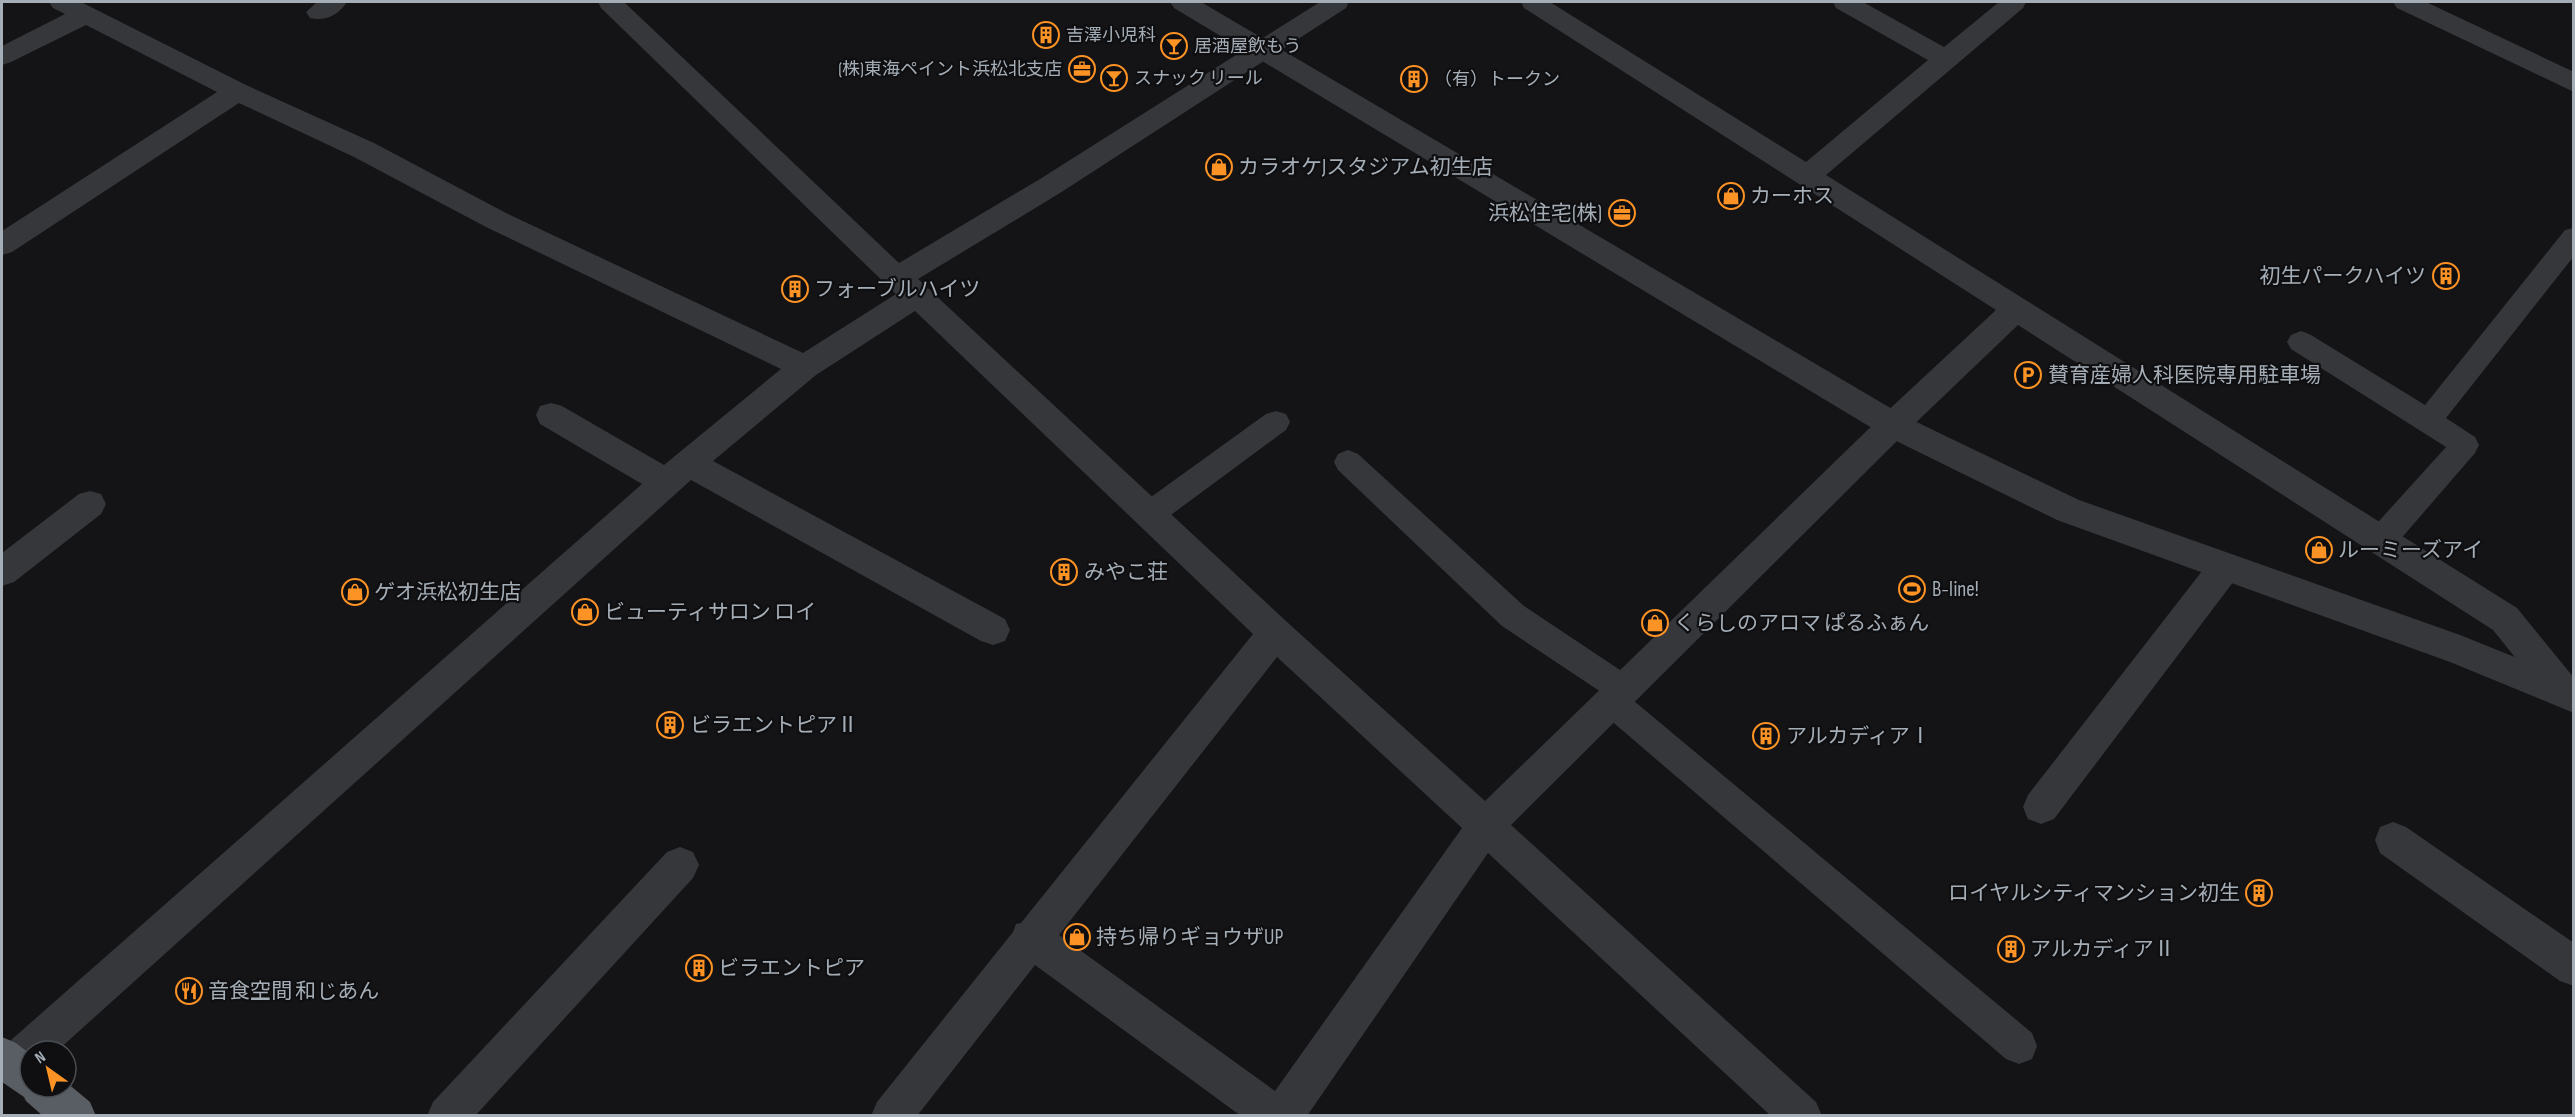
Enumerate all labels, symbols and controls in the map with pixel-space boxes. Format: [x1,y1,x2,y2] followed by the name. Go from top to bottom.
[1031,20,1061,50] building icon: 吉澤小児科
[1066,25,1156,46] place label: 吉澤小児科
[1159,31,1189,61] bar icon: 居酒屋飲もう
[1194,36,1301,57] place label: 居酒屋飲もう
[1067,54,1097,84] office icon: (株)東海ペイント浜松北支店
[838,59,1062,80] place label: (株)東海ペイント浜松北支店
[1099,63,1129,93] bar icon: スナック リール
[1399,64,1429,94] building icon: （有）トークン
[1134,68,1263,89] place label: スナック リール
[1434,69,1560,90] place label: （有）トークン
[1204,152,1234,182] shop icon: カラオケJスタジアム初生店
[1238,155,1493,180] place label: カラオケJスタジアム初生店
[1716,181,1746,211] shop icon: カーホス
[1750,184,1834,209] place label: カーホス
[1607,198,1637,228] office icon: 浜松住宅(株)
[1488,201,1602,226] place label: 浜松住宅(株)
[2431,261,2461,291] building icon: 初生パークハイツ
[2259,264,2426,289] place label: 初生パークハイツ
[780,274,810,304] building icon: フォーブルハイツ
[814,277,980,302] place label: フォーブルハイツ
[2013,360,2043,390] parking icon: 賛育産婦人科医院専用駐車場
[2048,363,2321,388] place label: 賛育産婦人科医院専用駐車場
[2304,535,2334,565] shop icon: ルーミーズアイ
[2338,538,2483,563] place label: ルーミーズアイ
[1049,557,1079,587] building icon: みやこ荘
[1084,560,1168,585] place label: みやこ荘
[1897,574,1927,604] sports icon: B-line!
[340,577,370,607] shop icon: ゲオ浜松初生店
[1932,577,1979,602] place label: B-line!
[374,580,521,605] place label: ゲオ浜松初生店
[570,597,600,627] shop icon: ビューティサロン ロイ
[604,600,816,625] place label: ビューティサロン ロイ
[1640,608,1670,638] shop icon: くらしのアロマ ぱるふぁん
[1674,611,1929,636] place label: くらしのアロマ ぱるふぁん
[655,710,685,740] building icon: ビラエントピアⅡ
[690,713,858,738] place label: ビラエントピアⅡ
[1751,721,1781,751] building icon: アルカディアⅠ
[1786,724,1931,749] place label: アルカディアⅠ
[2244,878,2274,908] building icon: ロイヤルシティマンション初生
[1948,881,2240,906] place label: ロイヤルシティマンション初生
[1062,922,1092,952] shop icon: 持ち帰りギョウザUP
[1096,925,1283,950] place label: 持ち帰りギョウザUP
[1996,934,2026,964] building icon: アルカディアⅡ
[2030,937,2175,962] place label: アルカディアⅡ
[684,953,714,983] building icon: ビラエントピア
[718,956,865,981] place label: ビラエントピア
[174,976,204,1006] restaurant icon: 音食空間 和じあん
[208,979,379,1004] place label: 音食空間 和じあん
[18,1039,78,1099] north arrow
[32,1048,49,1068] text: N

